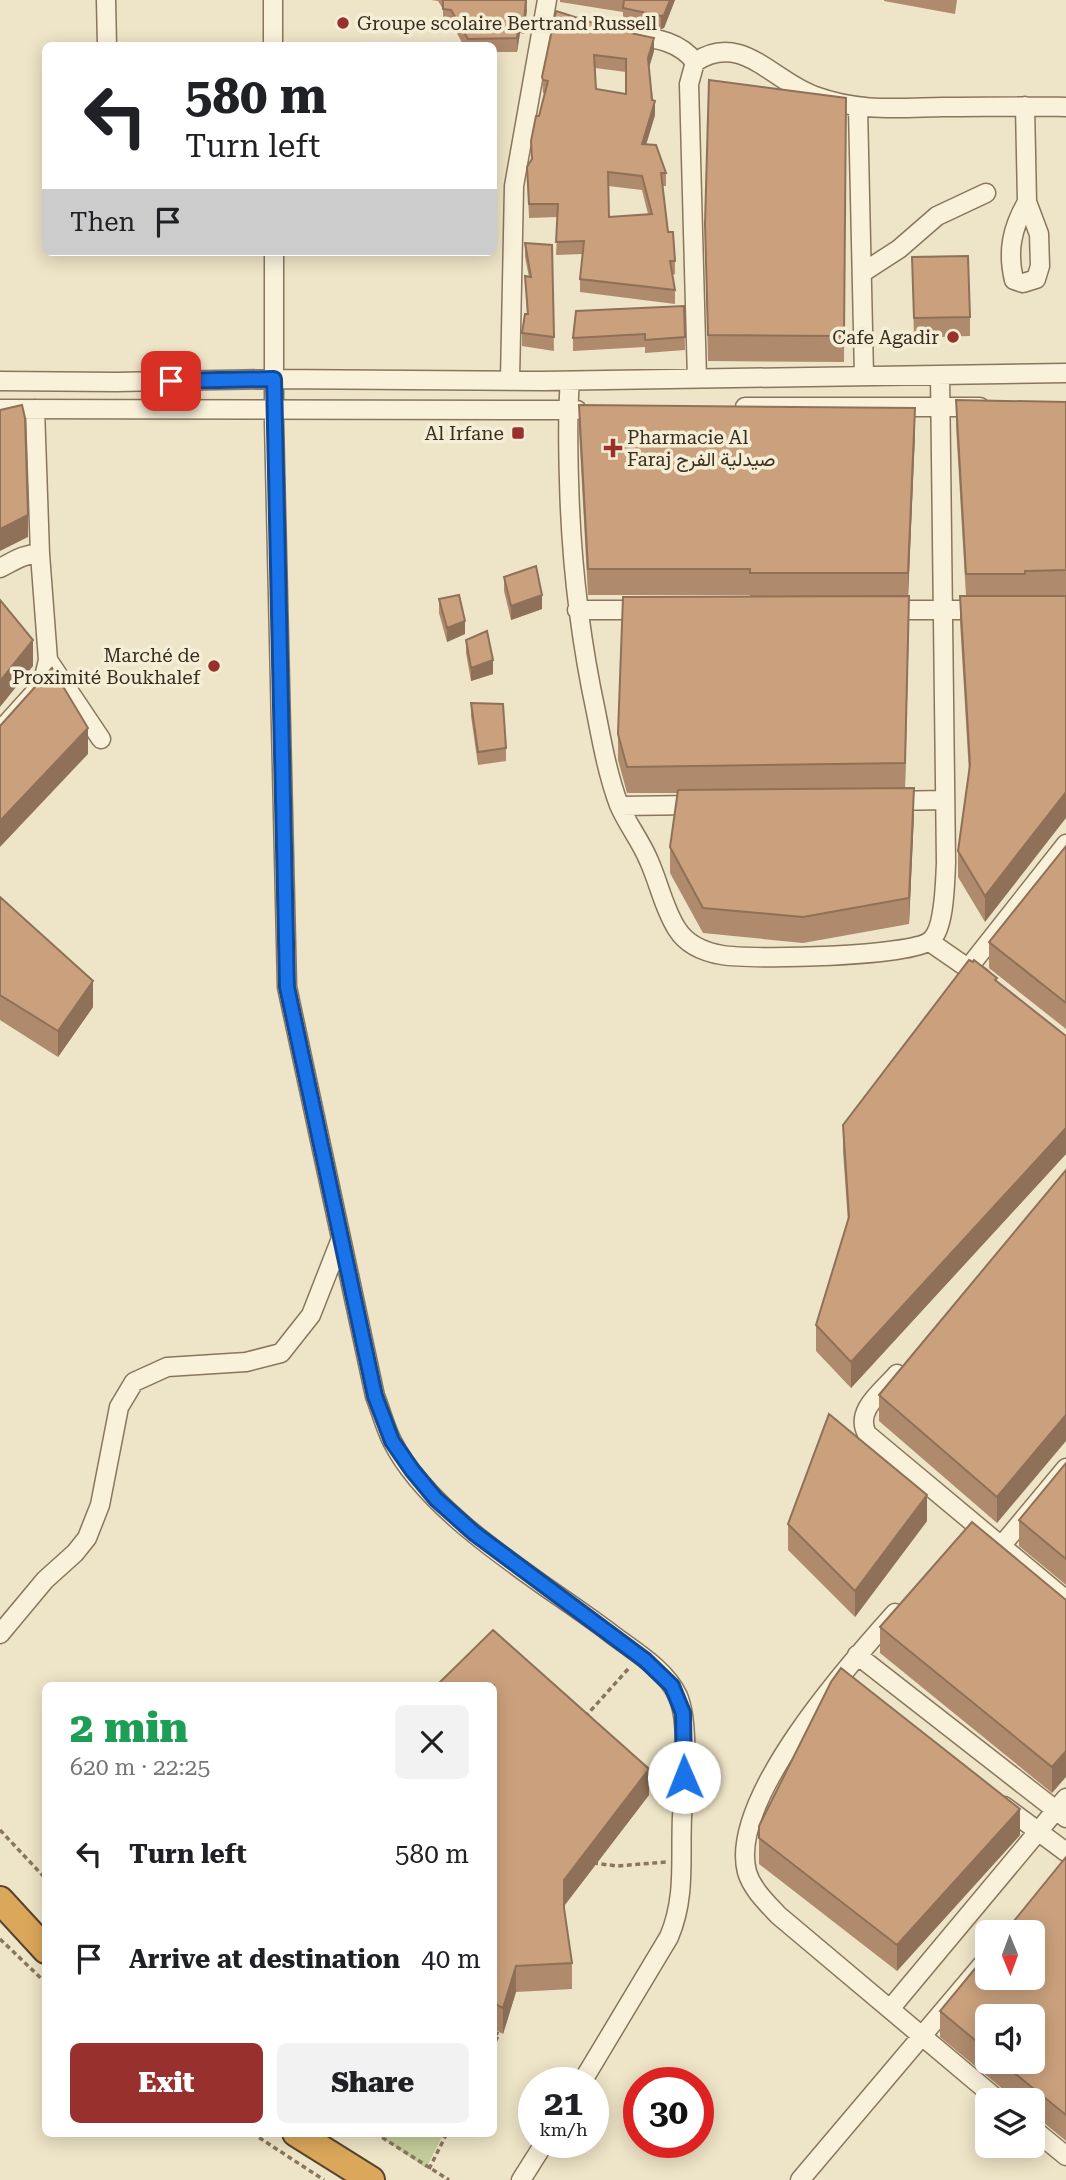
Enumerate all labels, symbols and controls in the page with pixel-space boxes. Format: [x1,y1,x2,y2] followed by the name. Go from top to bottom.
[357,12,657,35] place label: Groupe scolaire Bertrand Russell
[335,15,351,31] marker: Groupe scolaire Bertrand Russell
[185,68,327,125] text: 580 m
[70,70,161,161] icon: left
[185,127,320,165] text: Turn left
[149,203,187,241] icon: arrive
[70,207,135,237] text: Then
[832,326,939,349] place label: Cafe Agadir
[945,329,961,345] marker: Cafe Agadir
[141,351,201,411] pin
[152,362,190,400] icon: arrive
[425,422,504,445] place label: Al Irfane
[510,425,526,441] marker: Al Irfane
[627,426,775,472] place label: Pharmacie Al Faraj صيدلية الفرج
[605,440,621,456] marker: Pharmacie Al Faraj صيدلية الفرج
[12,644,201,689] place label: Marché de Proximité Boukhalef
[206,658,222,674] marker: Marché de Proximité Boukhalef
[70,1703,188,1752] text: 2 min
[395,1705,469,1779] button: close
[647,1740,721,1814] position arrow
[70,1754,210,1781] text: 620 m · 22:25
[70,1835,108,1873] icon: left
[129,1839,247,1869] text: Turn left
[395,1839,469,1869] text: 580 m
[975,1920,1045,1990] north arrow
[975,1920,1045,2158] map controls
[70,1940,108,1978] icon: arrive
[129,1944,400,1974] text: Arrive at destination
[421,1944,481,1974] text: 40 m
[975,2004,1045,2074] button: sound
[70,2043,263,2123] button: Exit
[277,2043,469,2123] button: Share
[623,2067,714,2158] speed limit sign: 30
[544,2083,583,2124] text: 21
[975,2088,1045,2158] button: layers
[539,2119,588,2140] text: km/h

